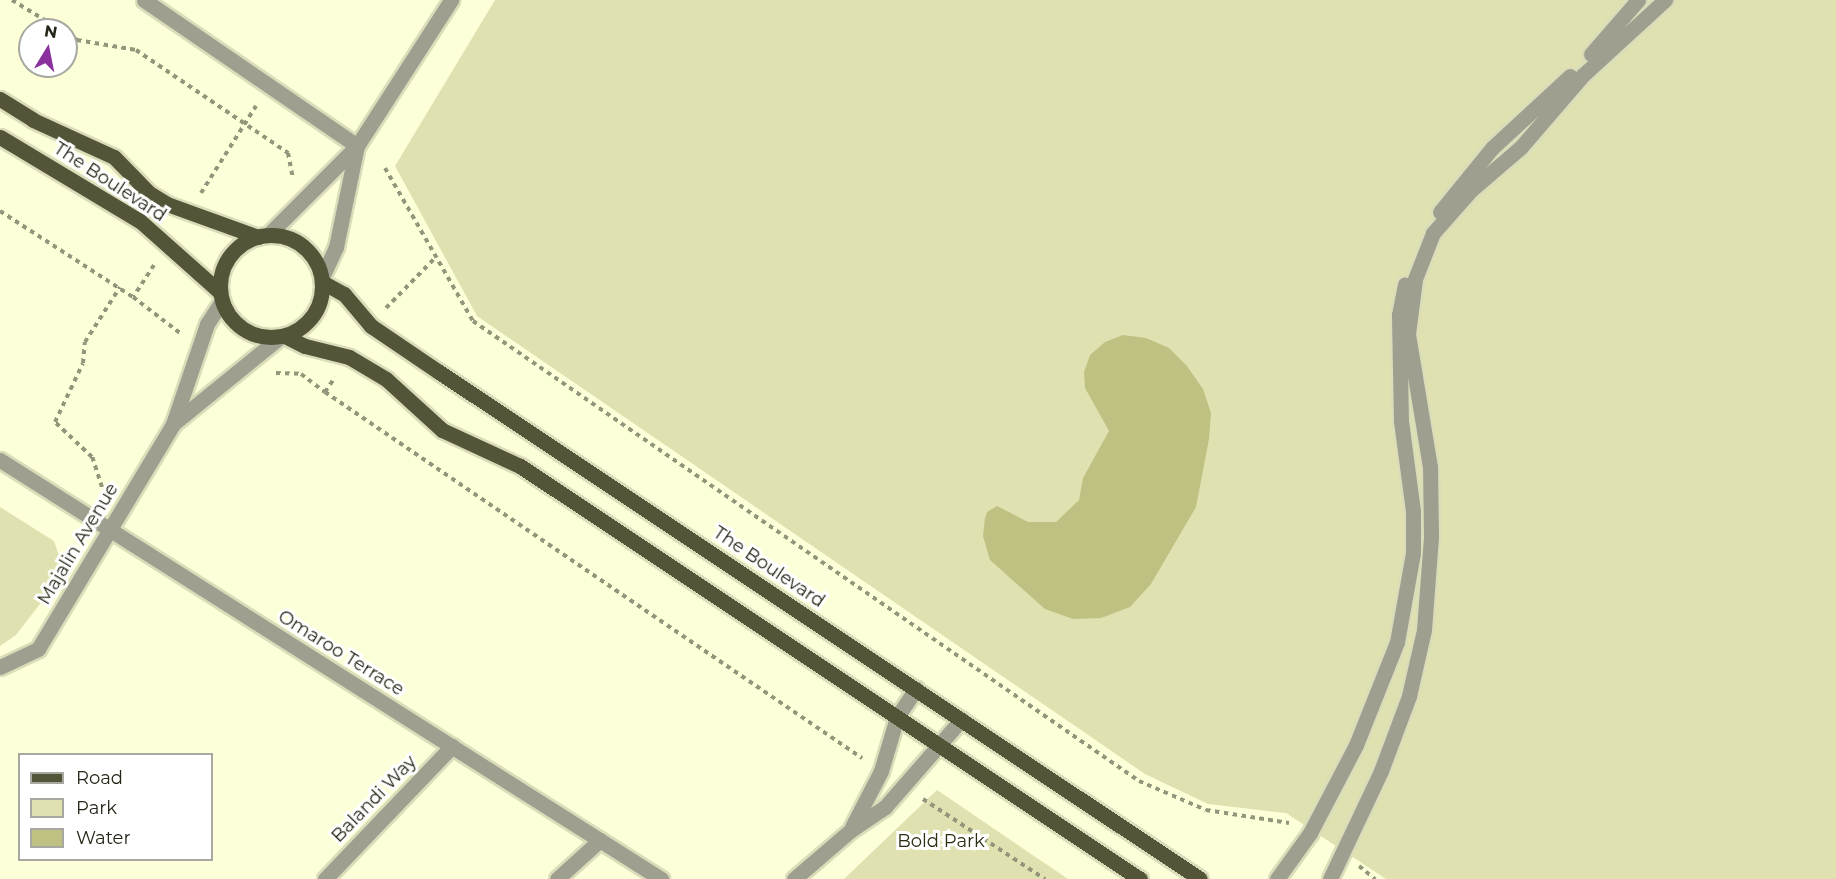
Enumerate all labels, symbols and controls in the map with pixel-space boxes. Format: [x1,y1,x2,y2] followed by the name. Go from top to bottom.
[18,18,78,78] north arrow
[43,21,59,42] text: N
[50,138,170,226] street label: The Boulevard
[33,479,123,609] street label: Majalin Avenue
[709,522,829,612] street label: The Boulevard
[274,606,408,700] street label: Omaroo Terrace
[327,751,421,847] street label: Balandi Way
[18,753,213,861] legend
[76,767,123,789] text: Road
[76,797,117,819] text: Park
[76,827,131,849] text: Water
[897,830,985,852] park label: Bold Park

